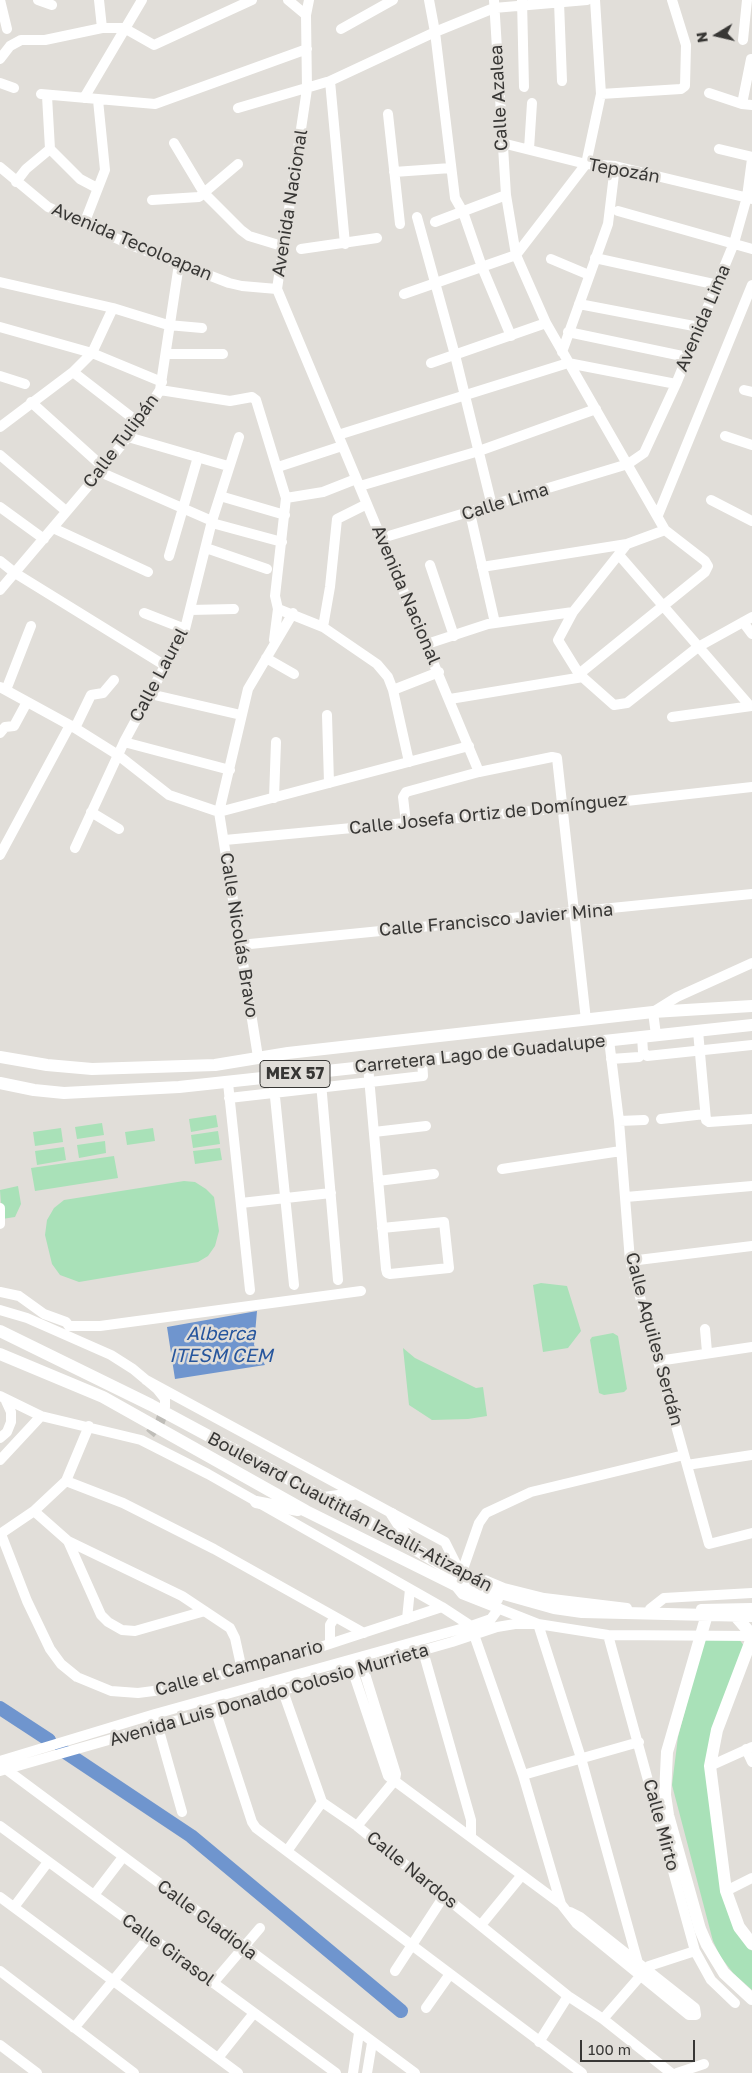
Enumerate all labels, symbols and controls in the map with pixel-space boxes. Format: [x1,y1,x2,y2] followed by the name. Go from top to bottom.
[692,10,742,60] north arrow
[692,31,711,44] text: N
[485,44,513,152] street label: Calle Azalea
[268,128,312,278] street label: Avenida Nacional
[587,154,661,188] street label: Tepozán
[49,198,215,286] street label: Avenida Tecoloapan
[671,261,735,375] street label: Avenida Lima
[79,390,163,492] street label: Calle Tulipán
[459,479,551,525] street label: Calle Lima
[367,522,445,668] street label: Avenida Nacional
[125,624,193,726] street label: Calle Laurel
[348,789,628,839] street label: Calle Josefa Ortiz de Domínguez
[215,851,263,1019] street label: Calle Nicolás Bravo
[378,899,614,941] street label: Calle Francisco Javier Mina
[354,1030,606,1078] street label: Carretera Lago de Guadalupe
[260,1060,330,1088] road number: MEX 57
[620,1250,688,1428] street label: Calle Aquiles Serdán
[169,1323,273,1367] water label: Alberca ITESM CEM
[204,1427,496,1597] street label: Boulevard Cuautitlán Izcalli-Atizapán
[153,1635,325,1701] street label: Calle el Campanario
[107,1639,431,1751] street label: Avenida Luis Donaldo Colosio Murrieta
[638,1777,684,1873] street label: Calle Mirto
[362,1827,462,1913] street label: Calle Nardos
[153,1875,261,1965] street label: Calle Gladiola
[117,1909,219,1991] street label: Calle Girasol
[582,2030,697,2062] scale bar
[588,2040,631,2058] text: 100 m

